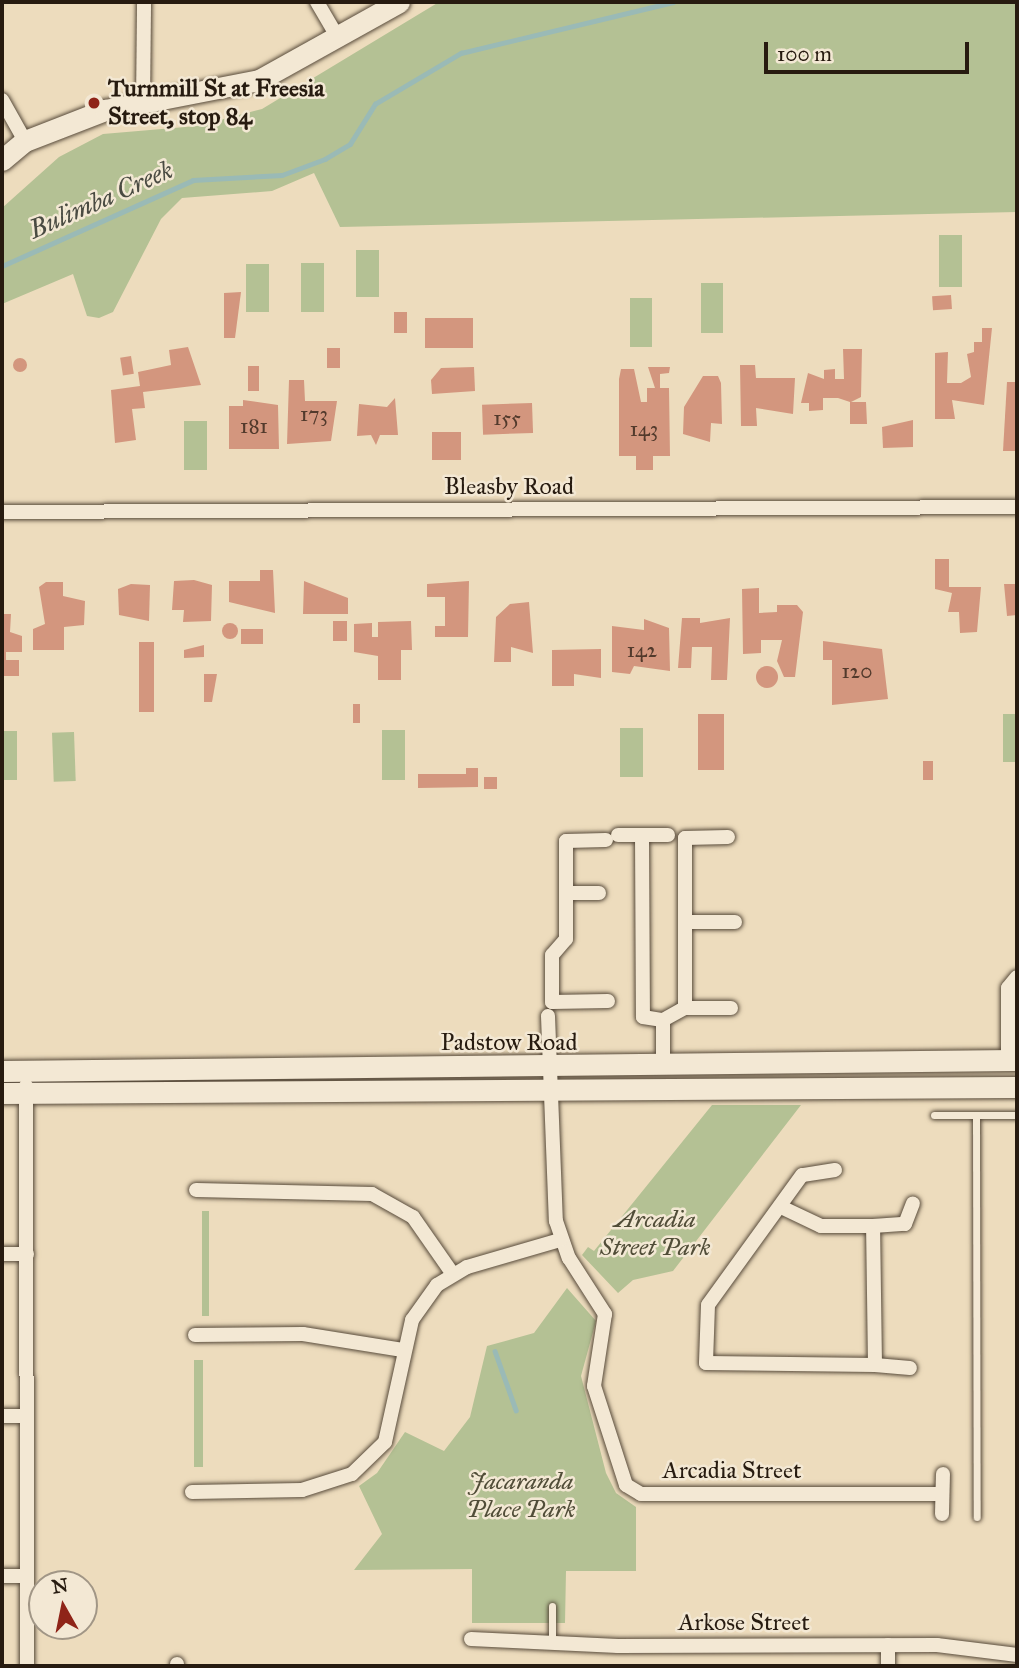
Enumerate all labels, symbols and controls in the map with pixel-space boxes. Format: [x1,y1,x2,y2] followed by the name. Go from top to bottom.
[767,28,972,72] scale bar
[777,41,832,67] text: 100 m
[108,75,324,131] place label: Turnmill St at Freesia Street, stop 84
[86,95,102,111] marker: Turnmill St at Freesia Street, stop 84
[24,154,178,246] water label: Bulimba Creek
[300,401,328,427] house number: 173
[493,405,521,431] house number: 155
[240,413,268,439] house number: 181
[630,416,658,442] house number: 143
[444,473,574,501] street label: Bleasby Road
[627,637,657,663] house number: 142
[842,658,872,684] house number: 120
[441,1029,577,1057] street label: Padstow Road
[600,1206,710,1262] park label: Arcadia Street Park
[663,1457,801,1485] street label: Arcadia Street
[467,1468,575,1524] park label: Jacaranda Place Park
[28,1570,98,1640] north arrow
[50,1573,70,1598] text: N
[678,1609,810,1637] street label: Arkose Street

